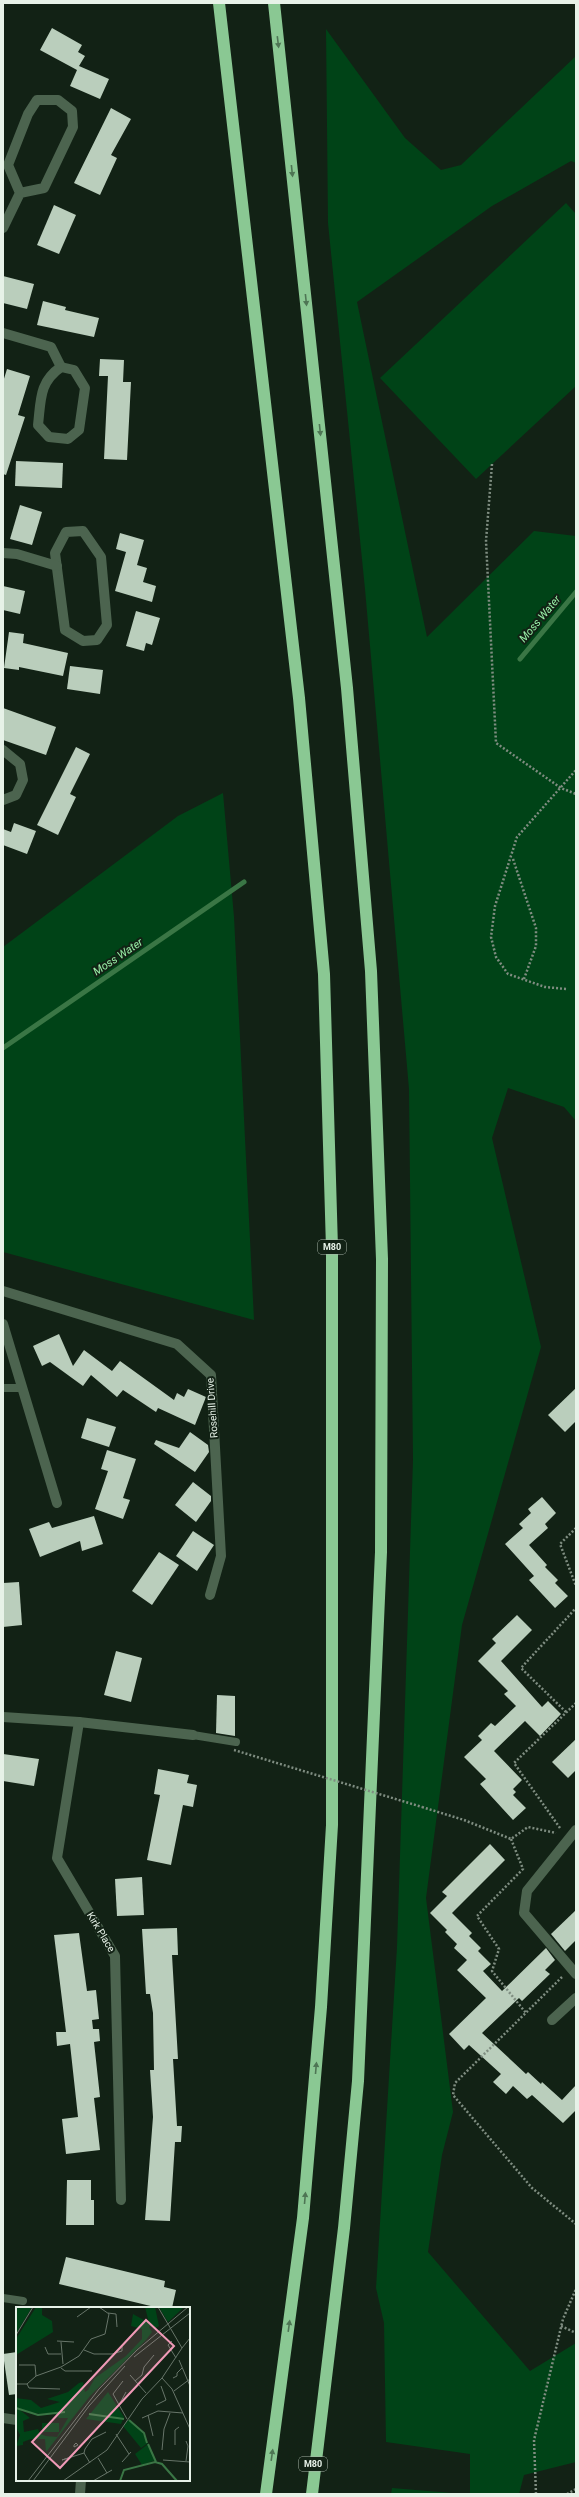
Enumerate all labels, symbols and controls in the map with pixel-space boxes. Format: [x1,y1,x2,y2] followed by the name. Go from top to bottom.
[275,36,281,48] one-way arrow
[289,165,295,177] one-way arrow
[303,294,309,306] one-way arrow
[316,423,323,436] one-way arrow
[517,593,564,645] water label: Moss Water
[91,935,146,978] water label: Moss Water
[318,1240,346,1254] road number: M80
[204,1378,220,1438] street label: Rosehill Drive
[85,1910,117,1954] street label: Kirk Place
[312,2062,319,2074] one-way arrow
[301,2191,308,2204] one-way arrow
[16,2307,190,2481] inset map
[286,2320,292,2333] one-way arrow
[269,2449,275,2461] one-way arrow
[299,2457,327,2471] road number: M80

